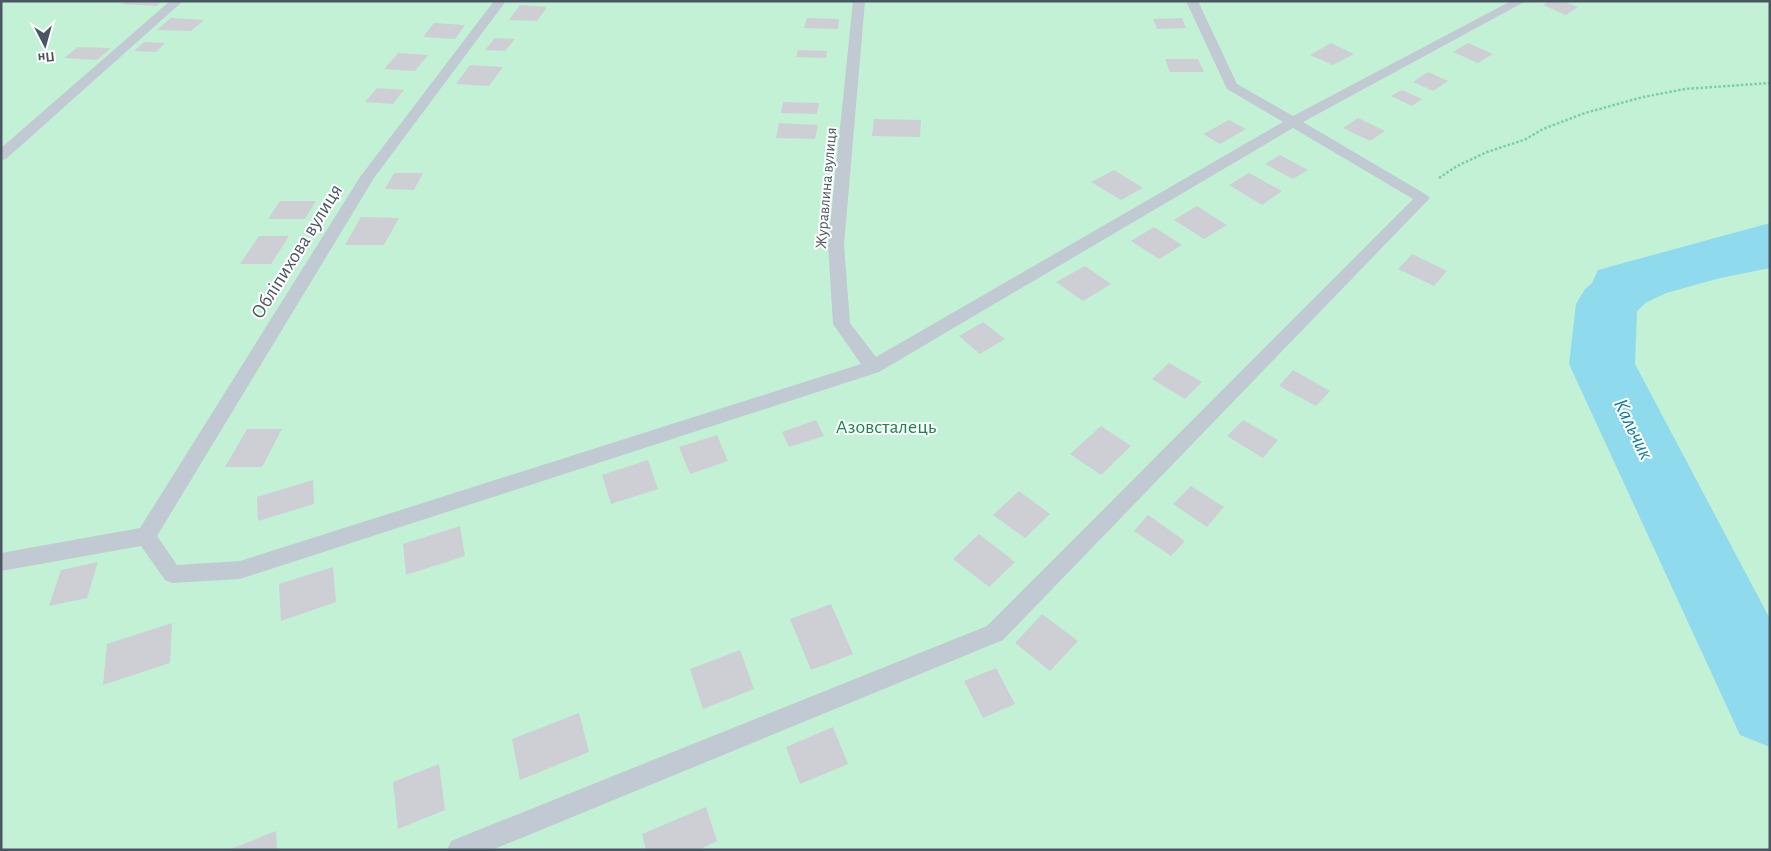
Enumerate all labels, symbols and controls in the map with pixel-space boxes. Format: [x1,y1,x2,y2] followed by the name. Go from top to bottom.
[20,20,70,70] north arrow
[37,49,55,65] text: Пн
[813,127,840,250] street label: Журавлина вулиця
[247,181,346,322] street label: Обліпихова вулиця
[1610,396,1657,463] water label: Кальчик
[836,417,937,437] park label: Азовсталець

